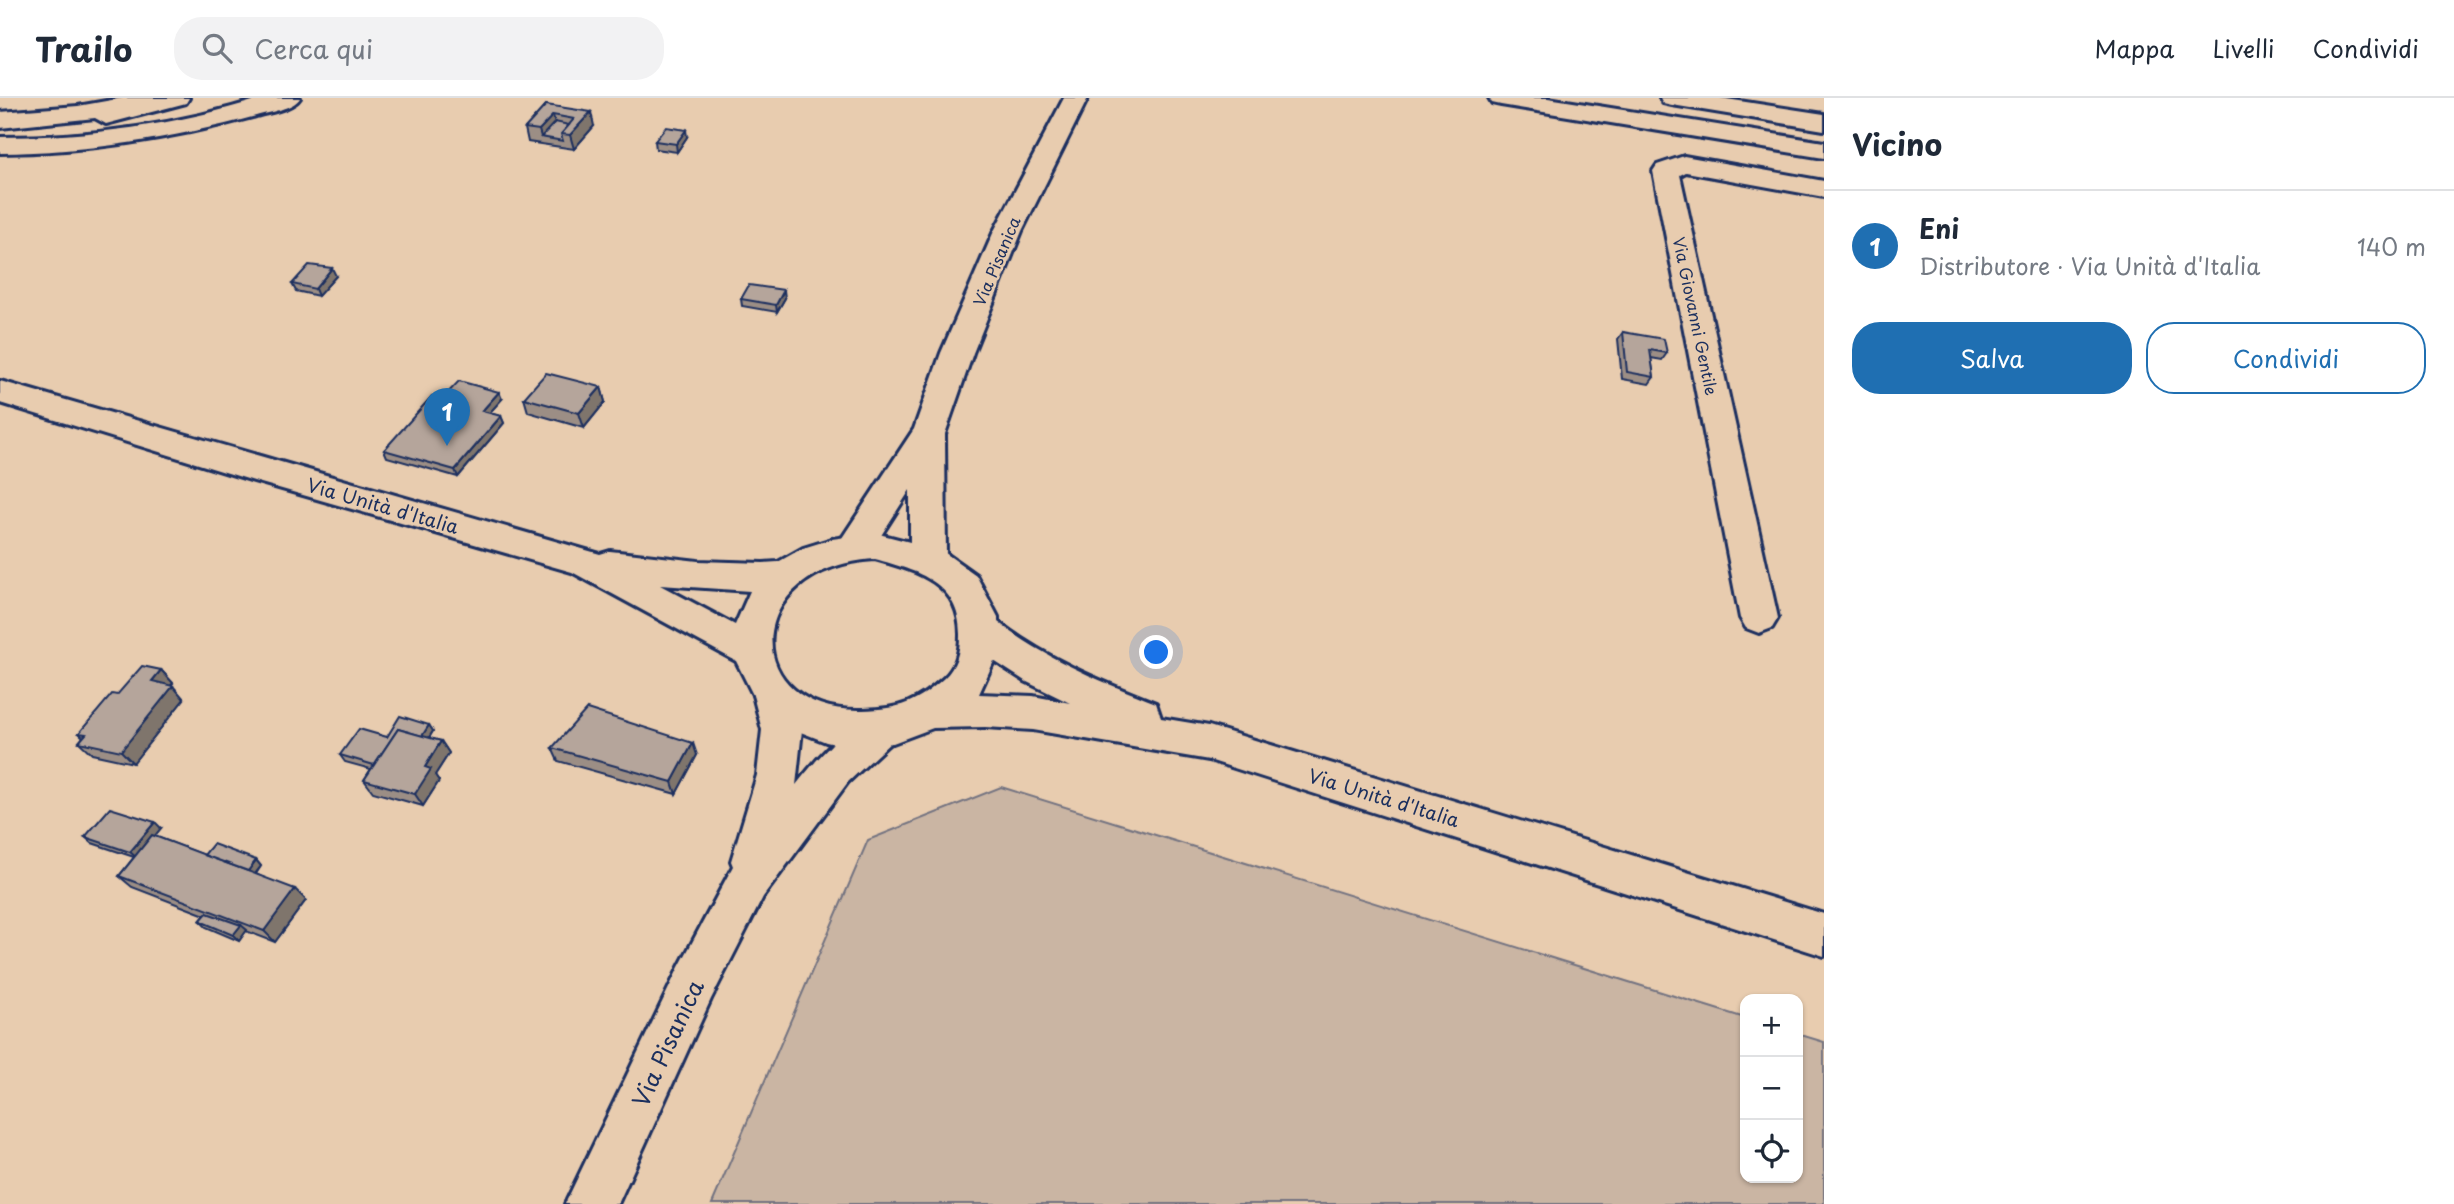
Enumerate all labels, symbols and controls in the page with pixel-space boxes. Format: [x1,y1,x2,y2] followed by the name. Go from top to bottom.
[174,17,664,80] search box
[35,23,132,73] text: Trailo
[198,29,236,67] icon: search
[254,29,373,68] text: Cerca qui
[2095,30,2174,66] text: Mappa
[2212,30,2275,66] text: Livelli
[2313,30,2419,66] text: Condividi
[1852,121,1942,166] text: Vicino
[1919,209,1959,248] text: Eni
[966,213,1026,309] street label: Via Pisanica
[1870,229,1881,264] text: 1
[2357,229,2426,264] text: 140 m
[1667,235,1725,398] street label: Via Giovanni Gentile
[1919,248,2260,283] text: Distributore · Via Unità d'Italia
[1852,322,2132,394] button: Salva
[2146,322,2426,394] button: Condividi
[424,388,470,446] pin: 1
[304,470,463,540] street label: Via Unità d'Italia
[1139,635,1173,669] your location
[1305,761,1463,833] street label: Via Unità d'Italia
[622,973,712,1112] street label: Via Pisanica
[1740,994,1803,1183] map controls
[1740,994,1803,1057] button: +
[1740,1057,1803,1120] button: −
[1740,1120,1803,1183] button: locate

